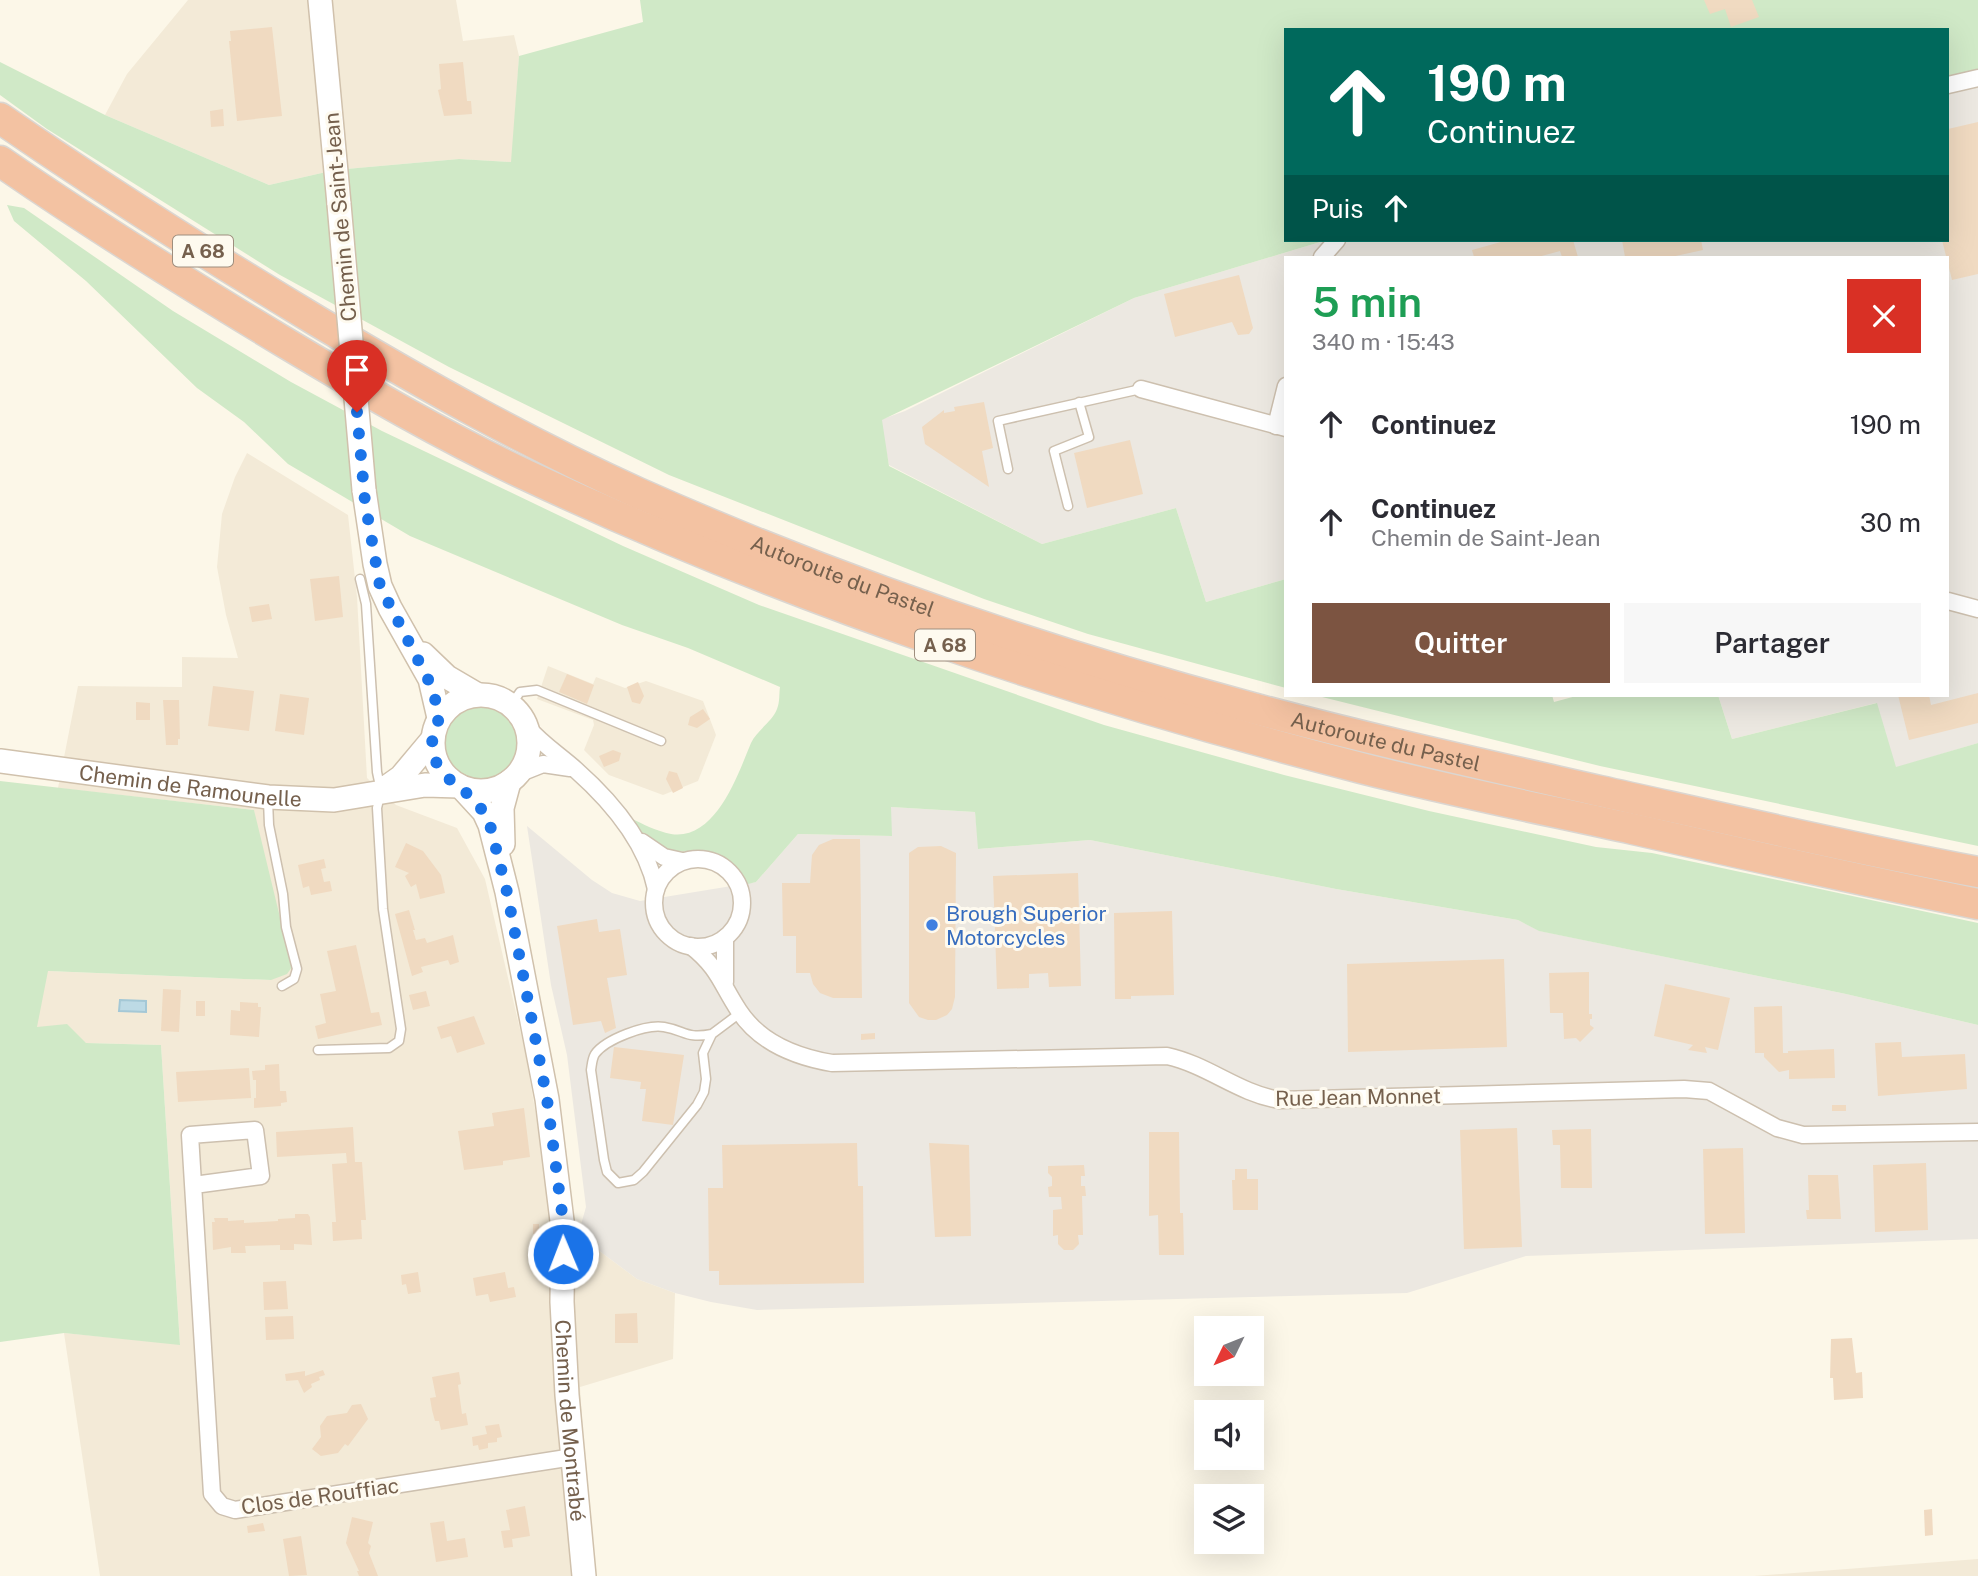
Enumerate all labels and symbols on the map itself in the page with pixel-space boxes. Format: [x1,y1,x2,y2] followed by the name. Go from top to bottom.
[318,112,362,322] street label: Chemin de Saint-Jean
[173,235,233,266] road number: A 68
[327,340,387,412] pin
[747,530,938,622] street label: Autoroute du Pastel
[915,630,975,660] road number: A 68
[1288,706,1483,776] street label: Autoroute du Pastel
[78,759,302,811] street label: Chemin de Ramounelle
[946,901,1107,950] place label: Brough Superior Motorcycles
[924,917,940,933] marker: Brough Superior Motorcycles
[1275,1083,1441,1111] street label: Rue Jean Monnet
[526,1217,600,1291] position arrow
[1194,1316,1264,1386] north arrow
[550,1319,591,1522] street label: Chemin de Montrabé
[240,1473,400,1519] street label: Clos de Rouffiac

